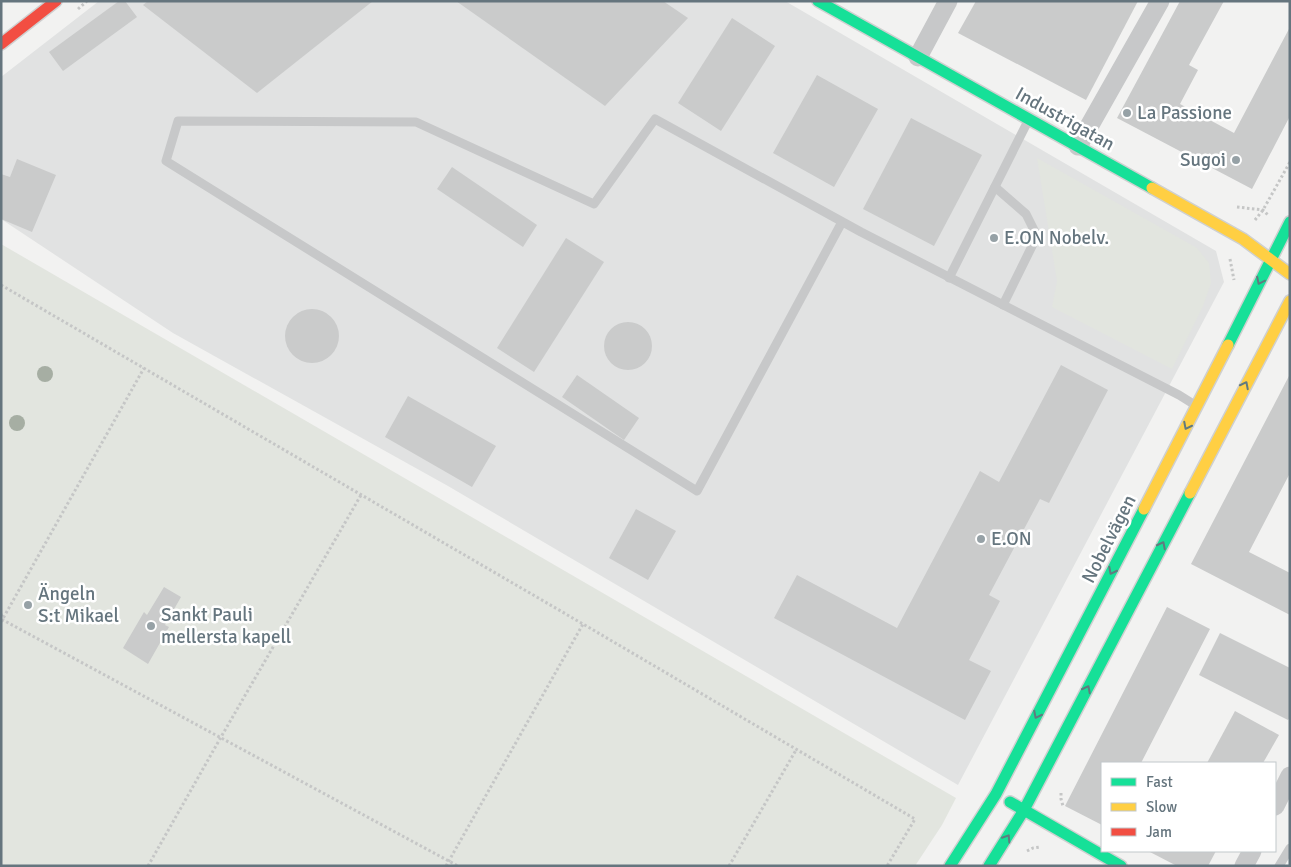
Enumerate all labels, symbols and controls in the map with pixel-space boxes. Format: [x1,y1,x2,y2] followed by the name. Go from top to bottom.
[1011,82,1119,156] street label: Industrigatan
[1137,101,1232,125] place label: La Passione
[1121,107,1133,119] marker: La Passione
[1180,148,1226,172] place label: Sugoi
[1230,154,1242,166] marker: Sugoi
[1004,226,1109,250] place label: E.ON Nobelv.
[988,232,1000,244] marker: E.ON Nobelv.
[1257,276,1267,285] one-way arrow
[1239,381,1249,390] one-way arrow
[1183,421,1193,430] one-way arrow
[1077,491,1141,587] street label: Nobelvägen
[991,527,1032,551] place label: E.ON
[975,533,987,545] marker: E.ON
[1156,541,1166,550] one-way arrow
[1108,565,1118,574] one-way arrow
[38,582,119,628] place label: Ängeln S:t Mikael
[22,599,34,611] marker: Ängeln S:t Mikael
[161,603,291,649] place label: Sankt Pauli mellersta kapell
[145,620,157,632] marker: Sankt Pauli mellersta kapell
[1081,685,1091,694] one-way arrow
[1033,710,1043,719] one-way arrow
[1101,762,1276,852] legend
[1146,773,1173,791] text: Fast
[1146,798,1177,816] text: Slow
[1146,823,1172,841] text: Jam
[1000,834,1010,843] one-way arrow

